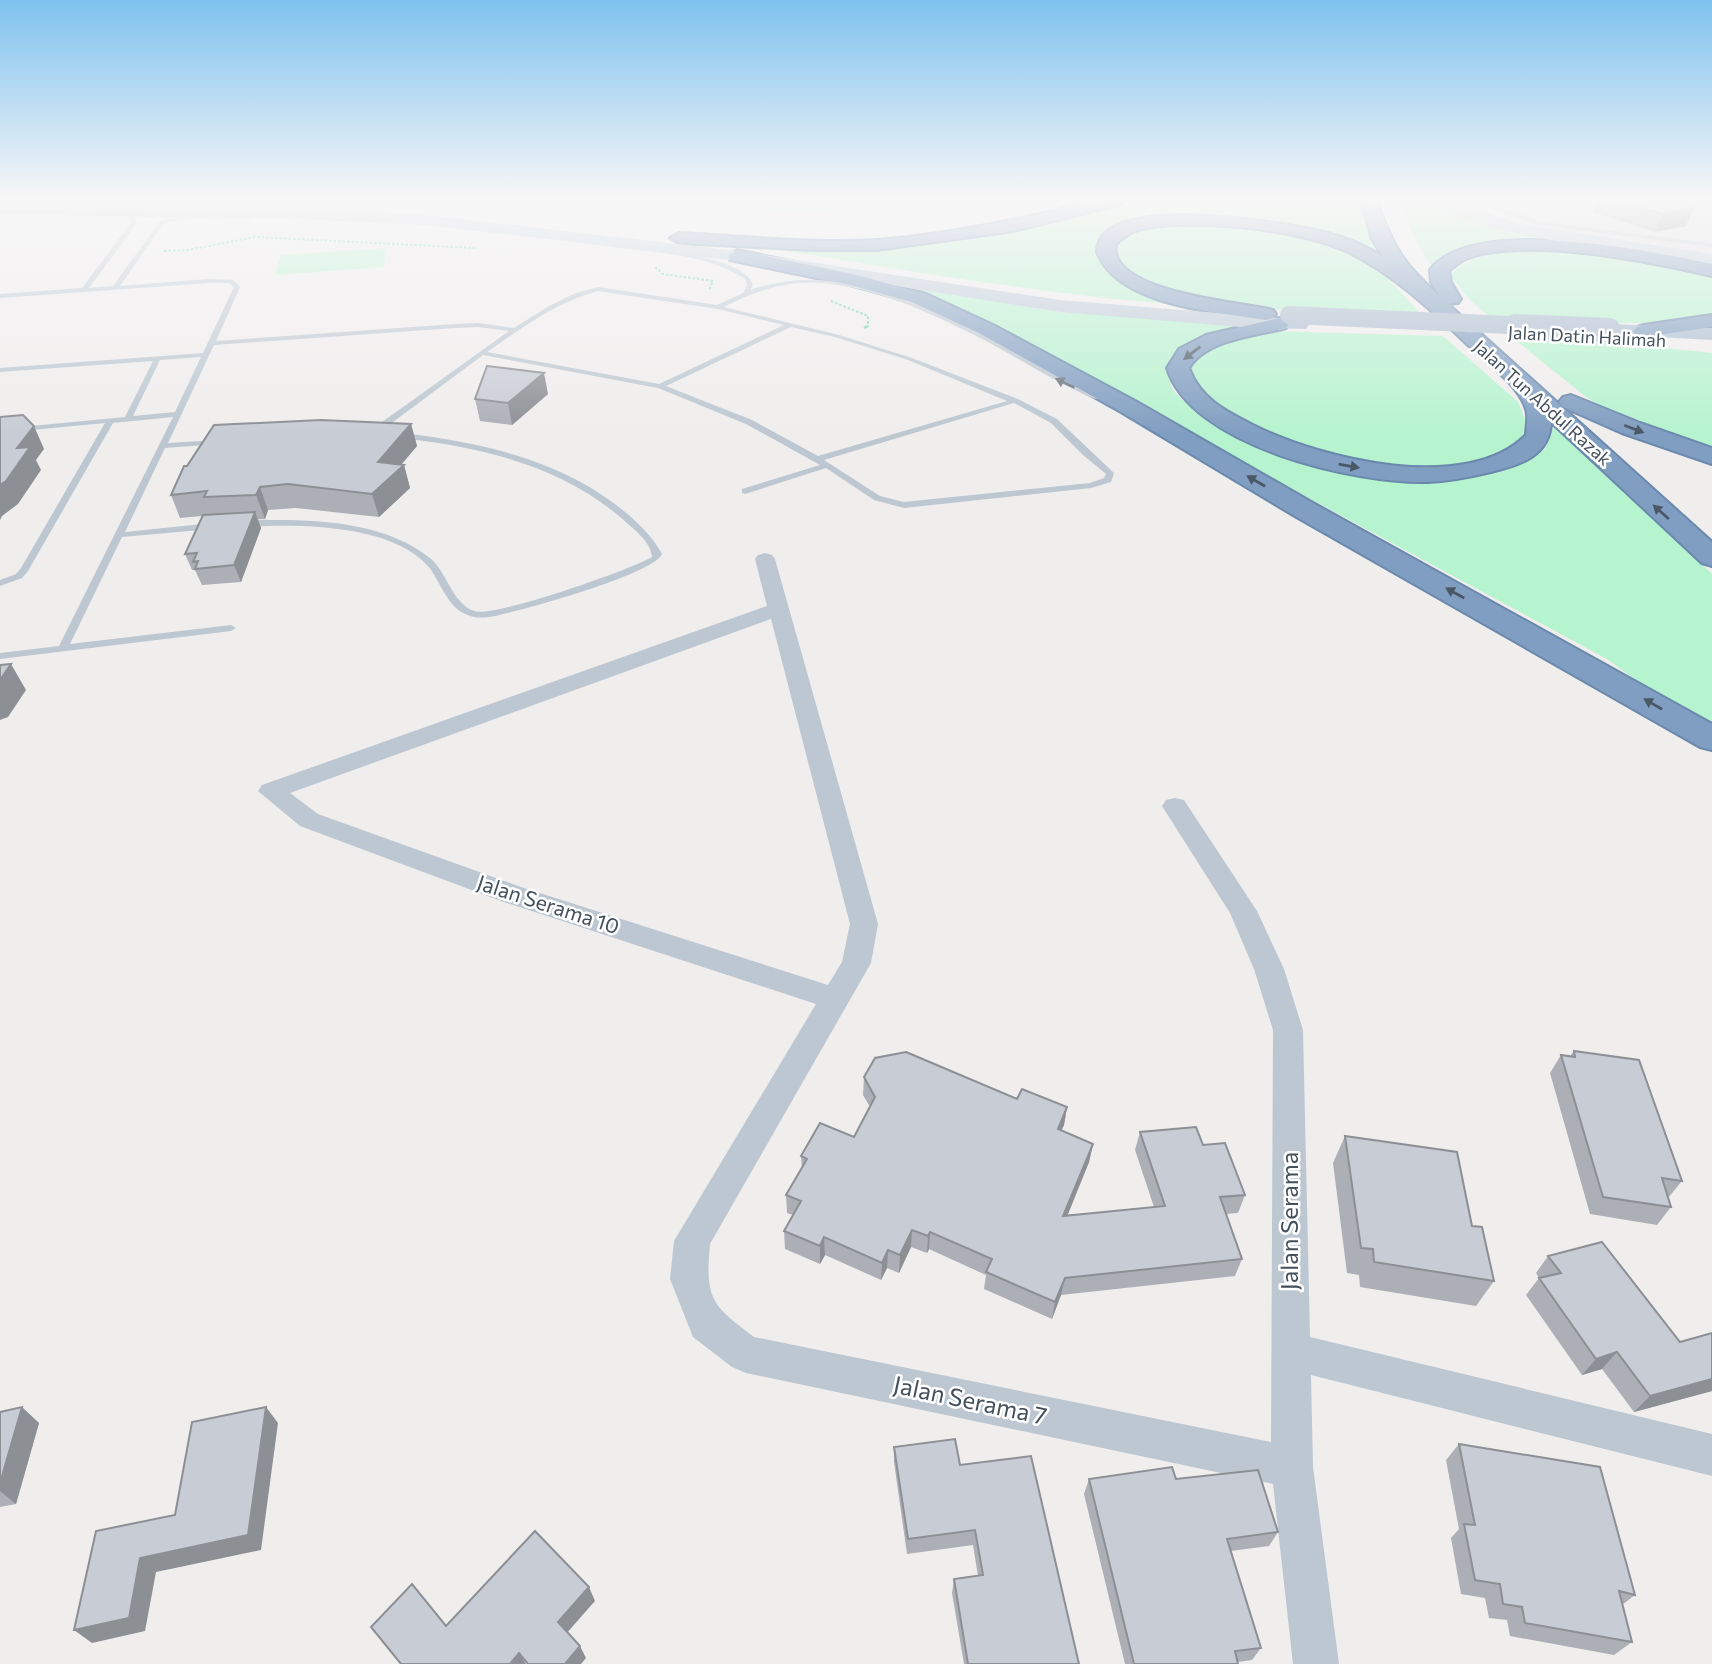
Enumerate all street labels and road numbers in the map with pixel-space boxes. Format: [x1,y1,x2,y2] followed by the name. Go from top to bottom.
[1507,321,1667,351] street label: Jalan Datin Halimah
[1469,335,1616,470] street label: Jalan Tun Abdul Razak
[474,869,623,938] street label: Jalan Serama 10
[1274,1152,1303,1290] street label: Jalan Serama
[891,1369,1050,1430] street label: Jalan Serama 7

